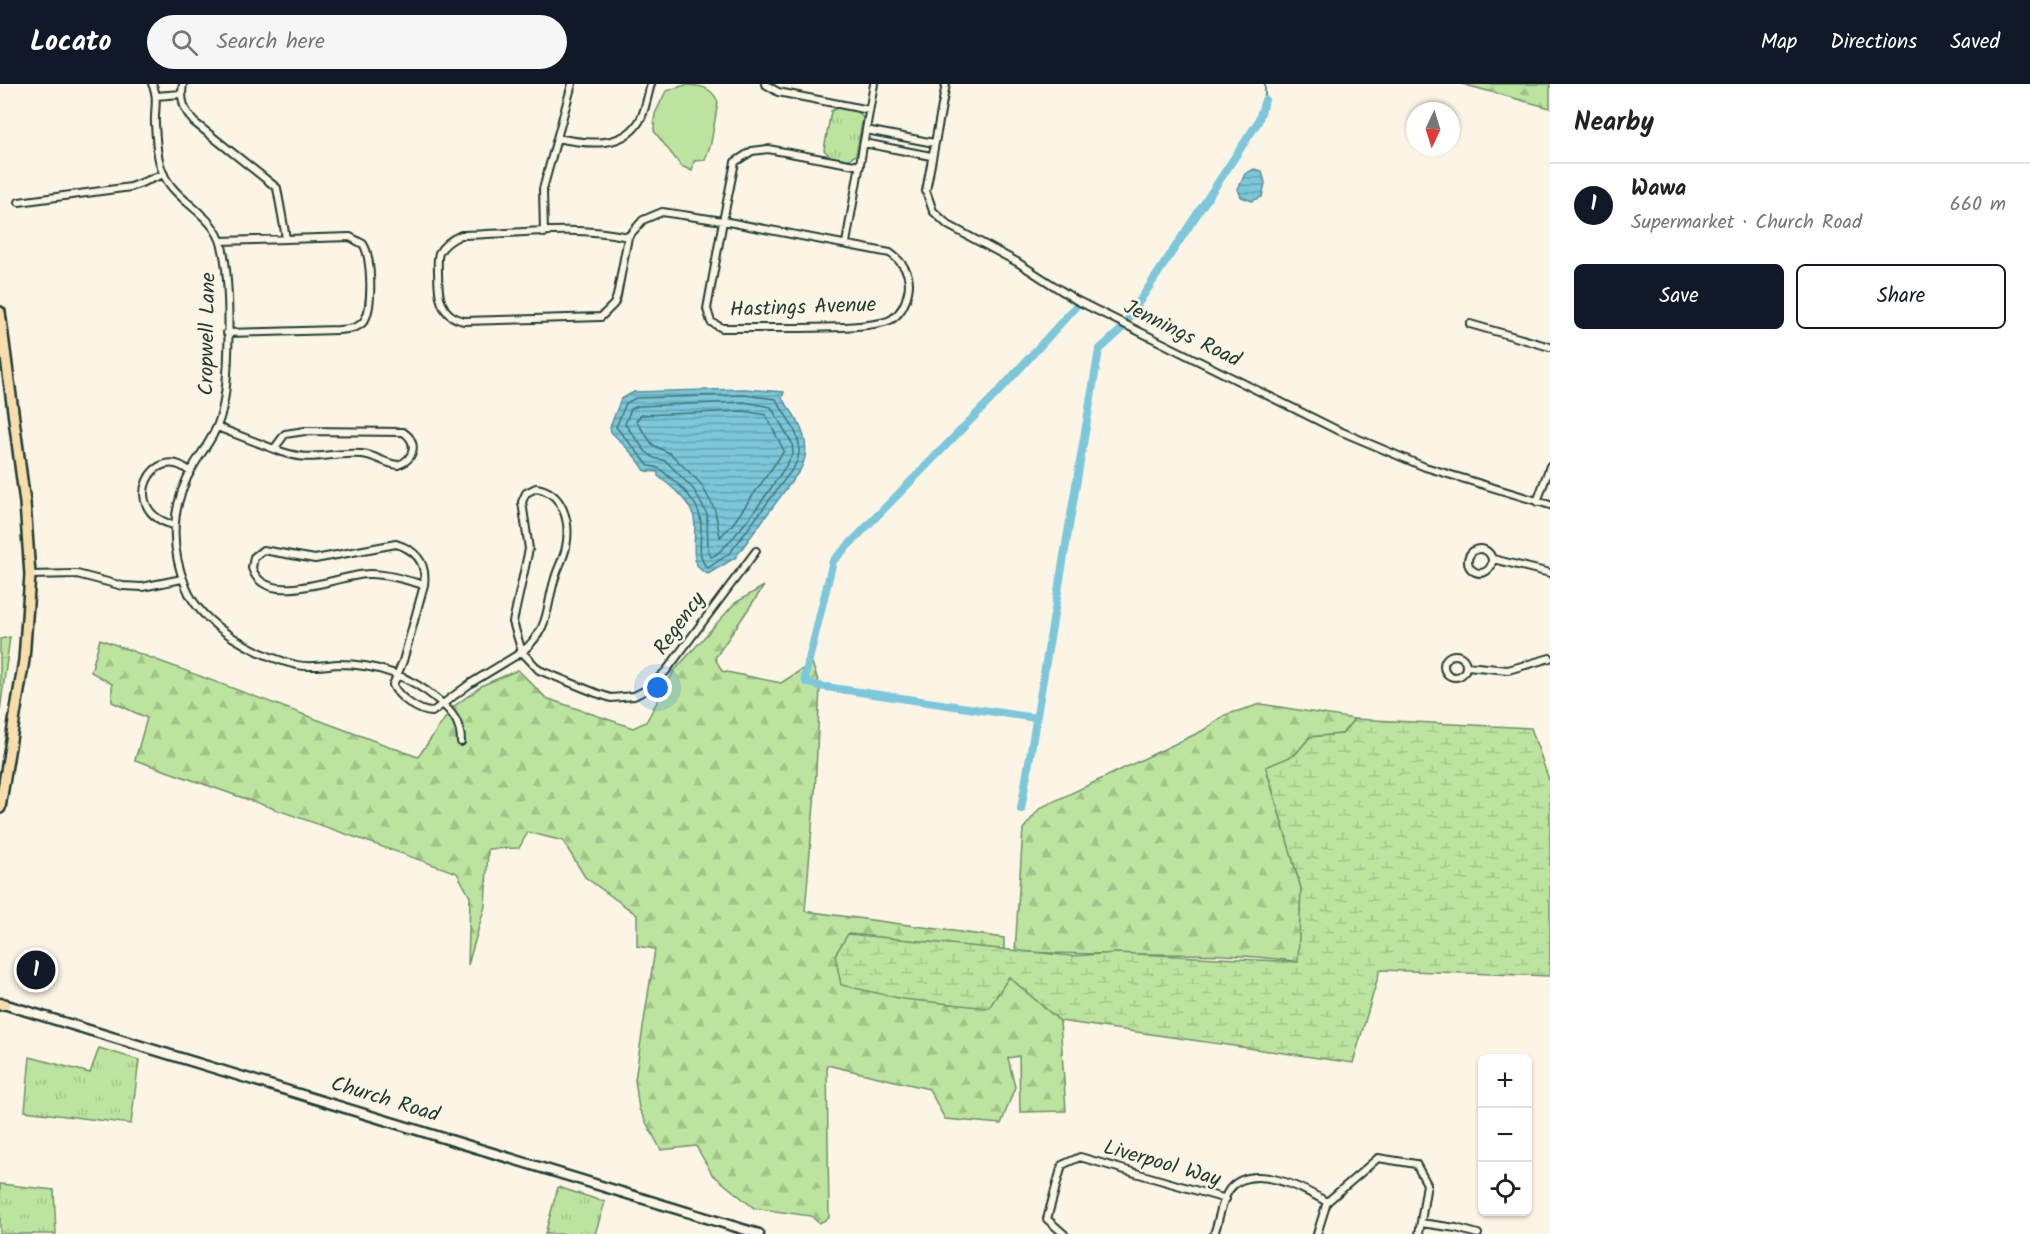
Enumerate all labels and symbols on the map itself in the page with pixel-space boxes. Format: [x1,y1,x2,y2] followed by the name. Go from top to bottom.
[1406,102,1460,156] north arrow
[190,272,226,396] street label: Cropwell Lane
[729,289,877,327] street label: Hastings Avenue
[1118,291,1247,377] street label: Jennings Road
[646,585,714,663] street label: Regency
[643,673,672,702] your location
[16,948,56,992] pin: 1
[327,1068,444,1132] street label: Church Road
[1100,1132,1225,1197] street label: Liverpool Way

